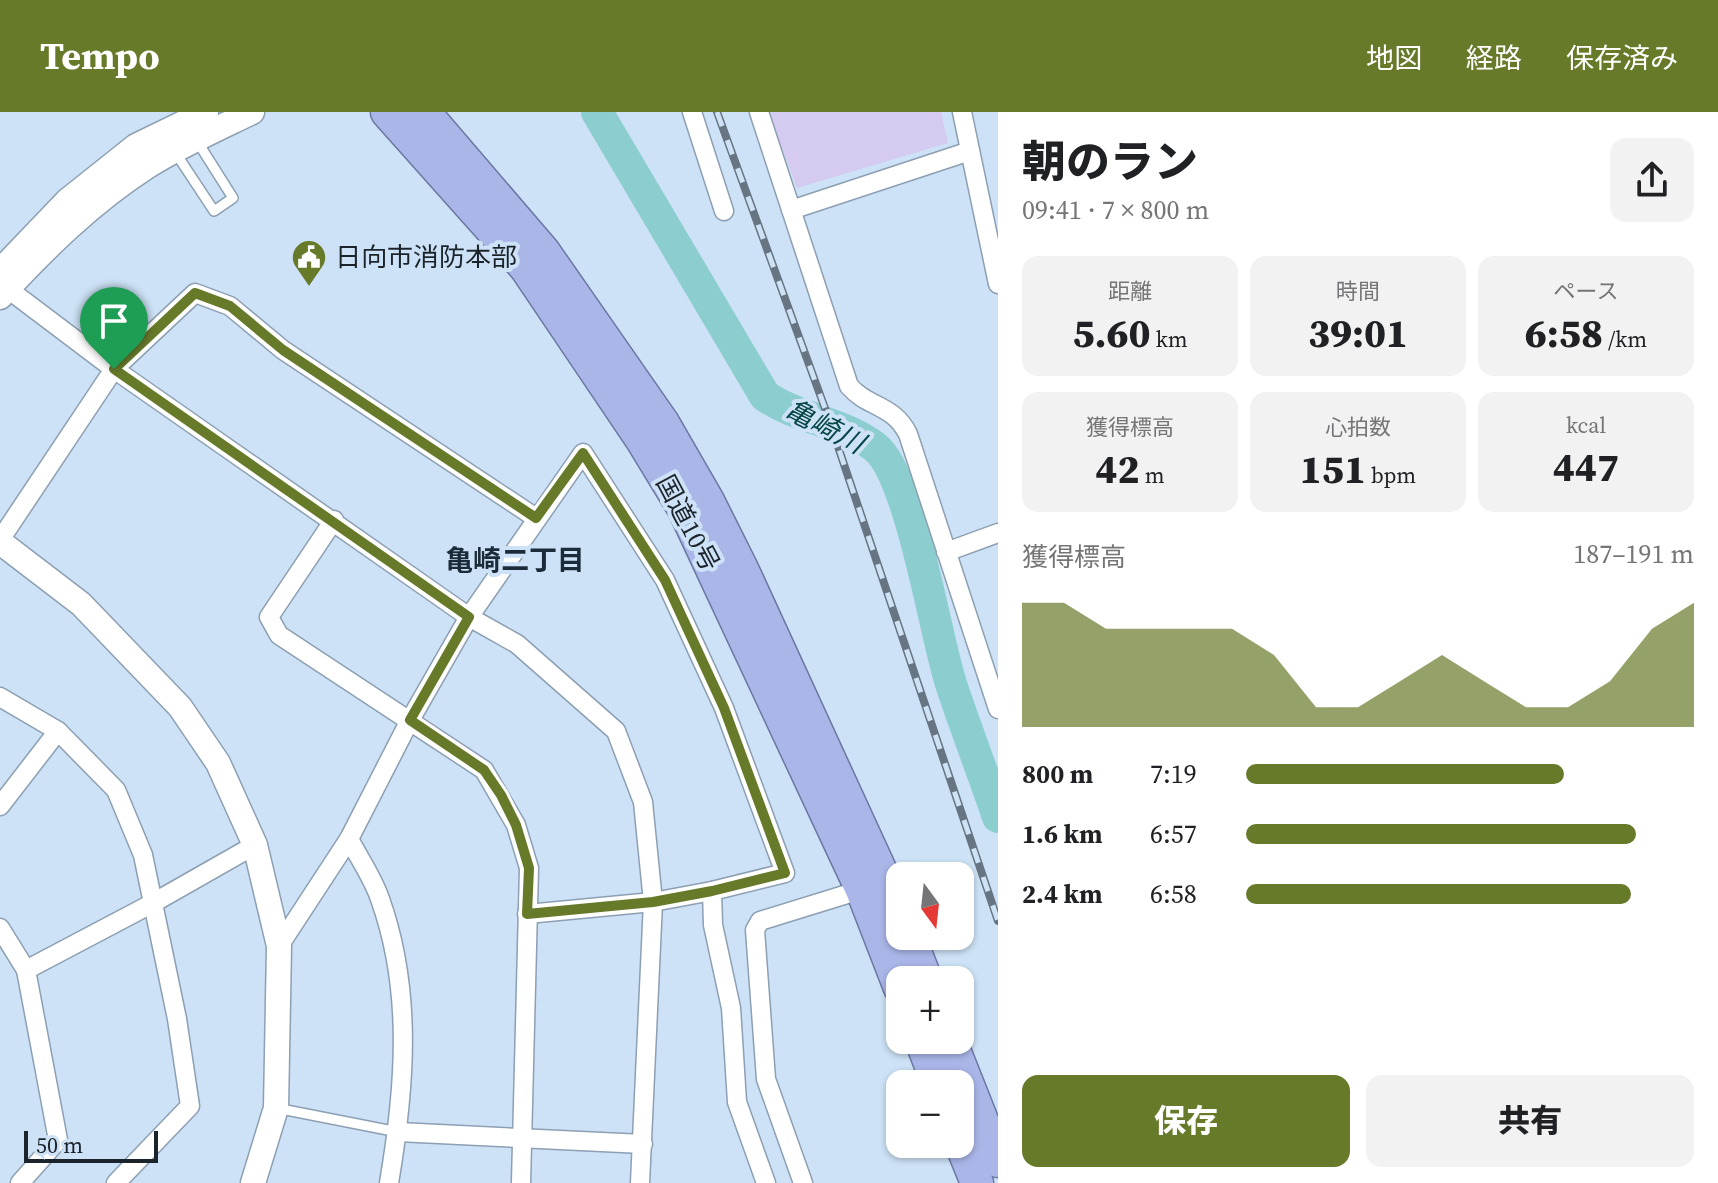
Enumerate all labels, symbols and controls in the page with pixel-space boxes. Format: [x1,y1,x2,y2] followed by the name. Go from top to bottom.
[40,30,160,82] text: Tempo
[1366,39,1422,77] text: 地図
[1466,39,1522,77] text: 経路
[1566,39,1678,77] text: 保存済み
[1022,131,1198,192] text: 朝のラン
[1610,138,1694,222] button: share
[1022,192,1209,228] text: 09:41 · 7 × 800 m
[290,238,328,288] public building icon: 日向市消防本部
[335,239,517,275] place label: 日向市消防本部
[1108,276,1152,306] text: 距離
[1336,276,1380,306] text: 時間
[1554,276,1618,306] text: ペース
[80,287,148,369] pin
[92,299,136,343] icon: arrive
[1072,306,1151,360] text: 5.60
[1308,306,1408,360] text: 39:01
[1525,306,1603,360] text: 6:58
[1151,324,1188,354] text: km
[1603,324,1647,354] text: /km
[779,390,874,463] water label: 亀崎川
[1566,410,1606,440] text: kcal
[1086,412,1174,442] text: 獲得標高
[1325,412,1391,442] text: 心拍数
[1553,440,1619,494] text: 447
[1095,442,1140,496] text: 42
[1300,442,1366,496] text: 151
[1140,460,1165,490] text: m
[1366,460,1416,490] text: bpm
[648,469,728,577] street label: 国道10号
[1573,536,1694,572] text: 187–191 m
[1022,539,1126,575] text: 獲得標高
[445,541,585,579] district label: 亀崎二丁目
[1022,756,1093,792] text: 800 m
[1150,756,1197,792] text: 7:19
[1022,816,1103,852] text: 1.6 km
[1150,816,1197,852] text: 6:57
[886,862,974,950] north arrow
[886,862,974,1158] map controls
[1022,876,1103,912] text: 2.4 km
[1150,876,1197,912] text: 6:58
[886,966,974,1054] button: +
[886,1070,974,1158] button: −
[1022,1075,1350,1167] button: 保存
[1366,1075,1694,1167] button: 共有
[24,1127,158,1163] scale bar
[36,1130,83,1160] text: 50 m

